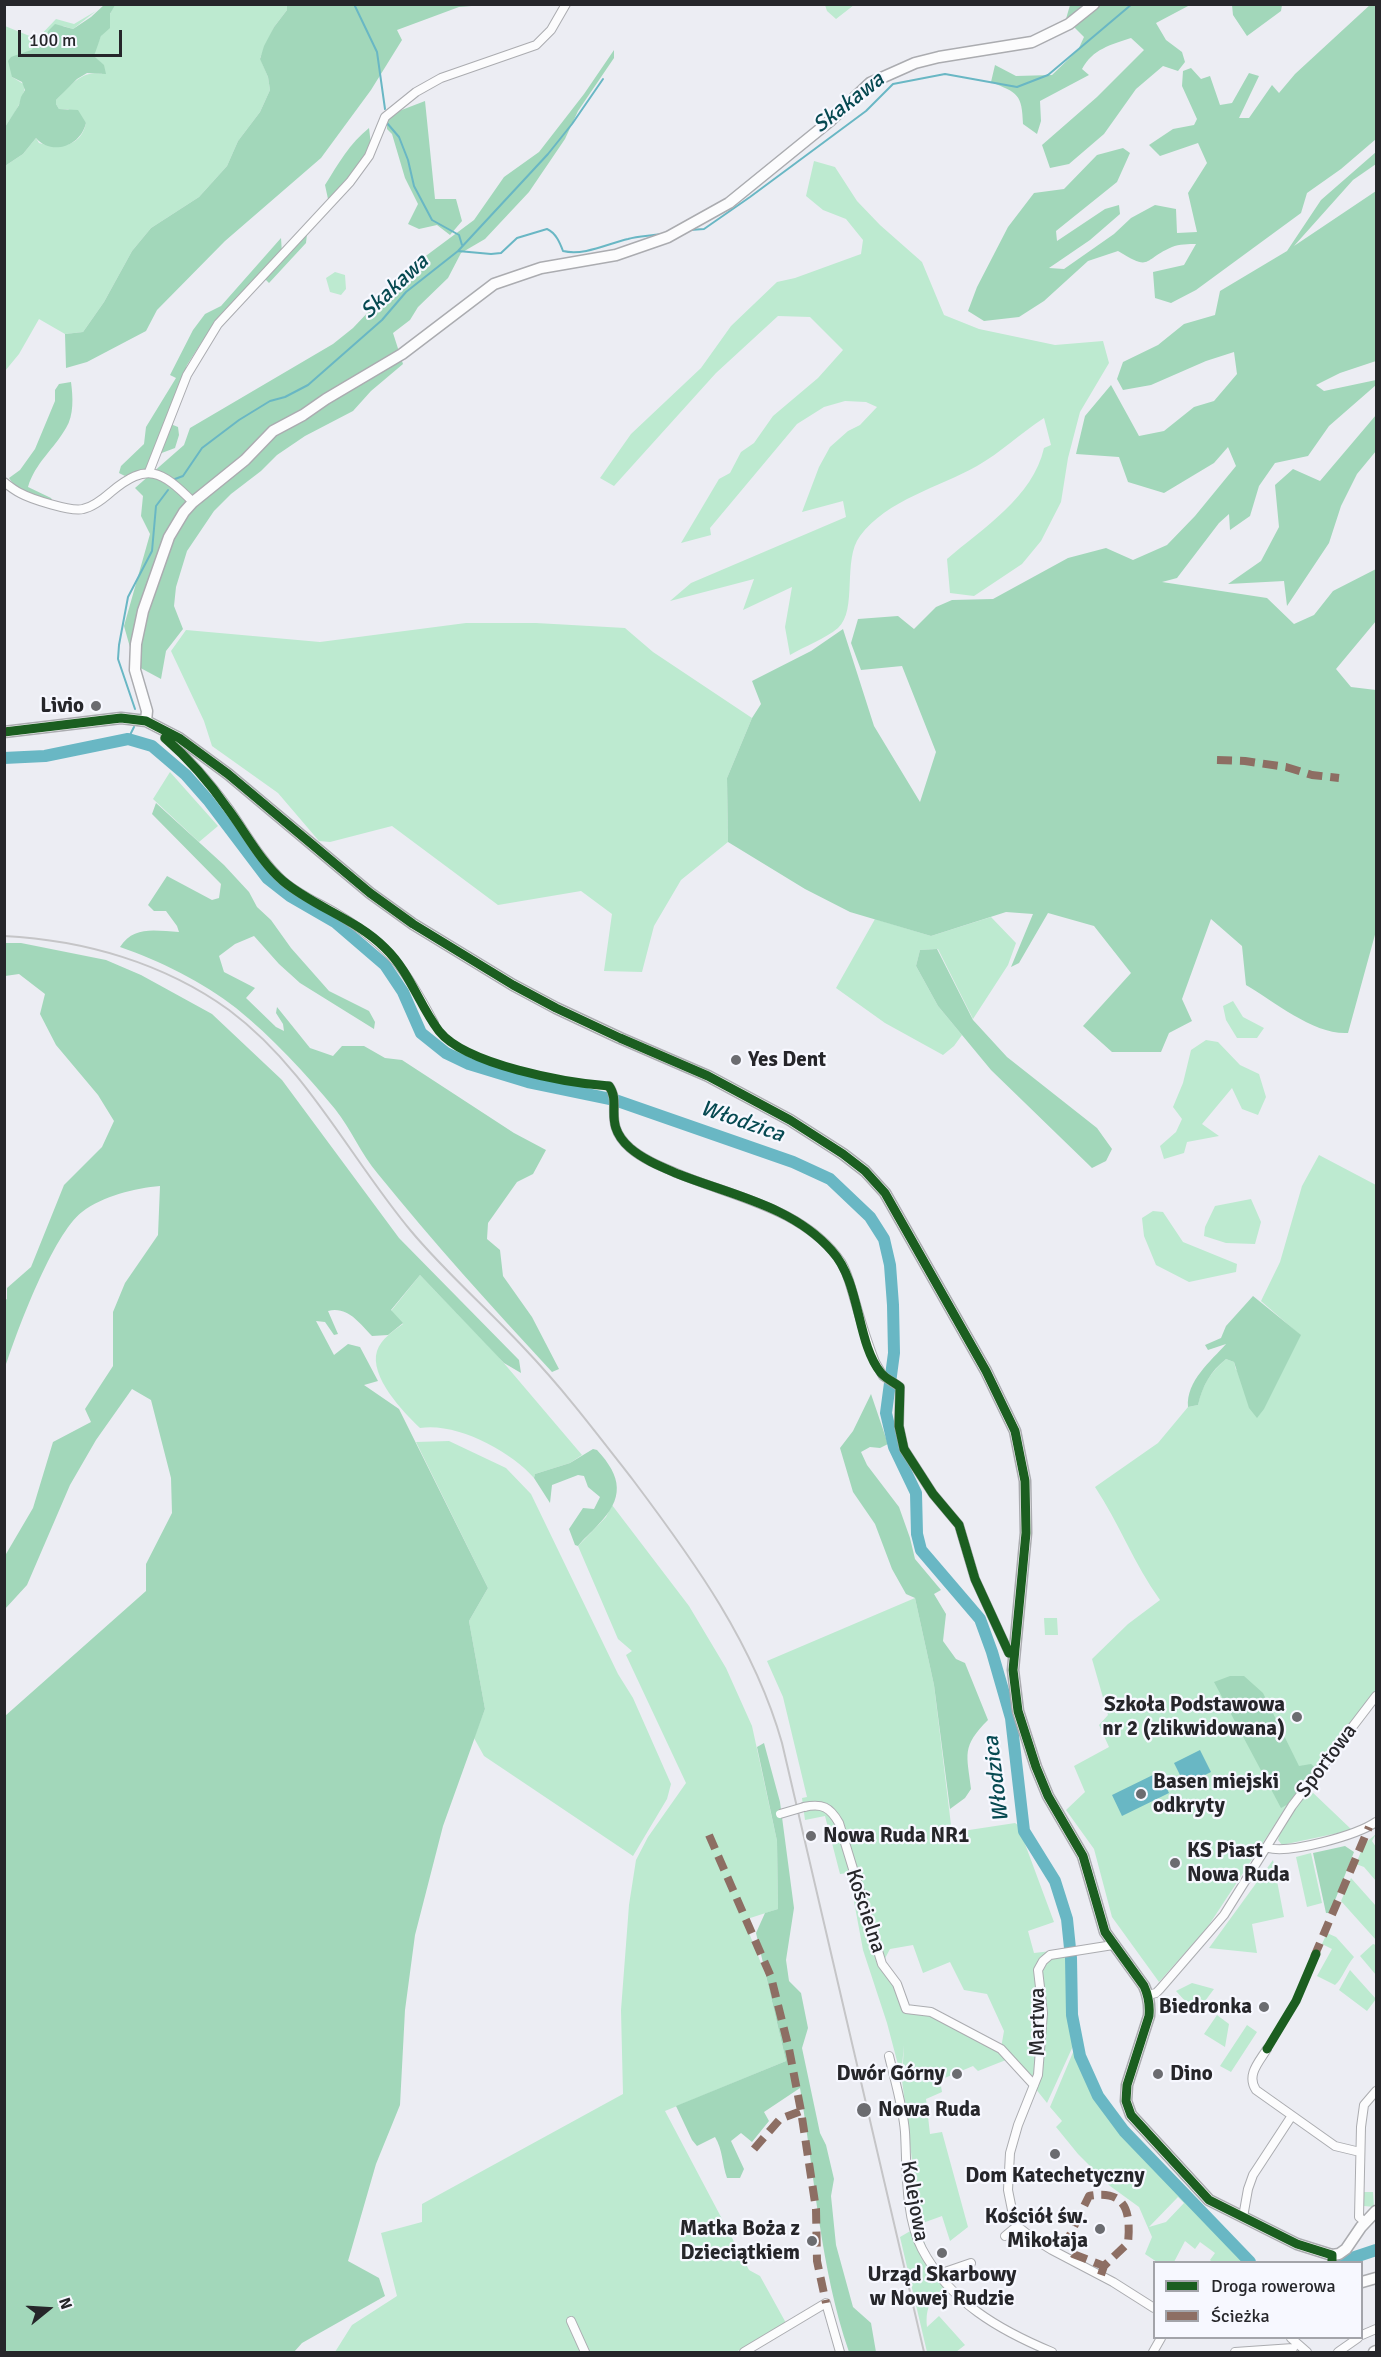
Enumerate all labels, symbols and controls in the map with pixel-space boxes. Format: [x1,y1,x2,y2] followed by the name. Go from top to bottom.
[21,18,124,56] scale bar
[29,29,76,51] text: 100 m
[808,67,890,139] water label: Skakawa
[356,249,434,325] water label: Skakawa
[40,693,84,719] place label: Livio
[89,699,103,713] marker: Livio
[748,1047,826,1073] place label: Yes Dent
[729,1053,743,1067] marker: Yes Dent
[697,1095,787,1149] water label: Włodzica
[1102,1692,1285,1742] place label: Szkoła Podstawowa nr 2 (zlikwidowana)
[1290,1710,1304,1724] marker: Szkoła Podstawowa nr 2 (zlikwidowana)
[1291,1719,1363,1803] street label: Sportowa
[979,1734,1015,1824] water label: Włodzica
[1153,1769,1279,1819] place label: Basen miejski odkryty
[1134,1787,1148,1801] marker: Basen miejski odkryty
[823,1823,969,1849] place label: Nowa Ruda NR1
[804,1829,818,1843] marker: Nowa Ruda NR1
[1187,1838,1290,1888] place label: KS Piast Nowa Ruda
[1168,1856,1182,1870] marker: KS Piast Nowa Ruda
[840,1866,890,1956] street label: Kościelna
[1025,1988,1051,2056] street label: Martwa
[1159,1994,1252,2020] place label: Biedronka
[1257,2000,1271,2014] marker: Biedronka
[837,2061,945,2087] place label: Dwór Górny
[1170,2061,1213,2087] place label: Dino
[950,2067,964,2081] marker: Dwór Górny
[1151,2067,1165,2081] marker: Dino
[878,2097,981,2123] place label: Nowa Ruda
[855,2101,873,2119] marker: Nowa Ruda
[1048,2147,1062,2161] marker: Dom Katechetyczny
[894,2159,934,2243] street label: Kolejowa
[965,2163,1145,2189] place label: Dom Katechetyczny
[985,2204,1088,2254] place label: Kościół św. Mikołaja
[680,2216,800,2266] place label: Matka Boża z Dzieciątkiem
[1093,2222,1107,2236] marker: Kościół św. Mikołaja
[805,2234,819,2248] marker: Matka Boża z Dzieciątkiem
[935,2246,949,2260] marker: Urząd Skarbowy w Nowej Rudzie
[1153,2261,1363,2339] legend
[867,2262,1017,2312] place label: Urząd Skarbowy w Nowej Rudzie
[1211,2275,1336,2297] text: Droga rowerowa
[18,2279,78,2339] north arrow
[54,2295,76,2312] text: N
[1211,2305,1270,2327] text: Ścieżka

